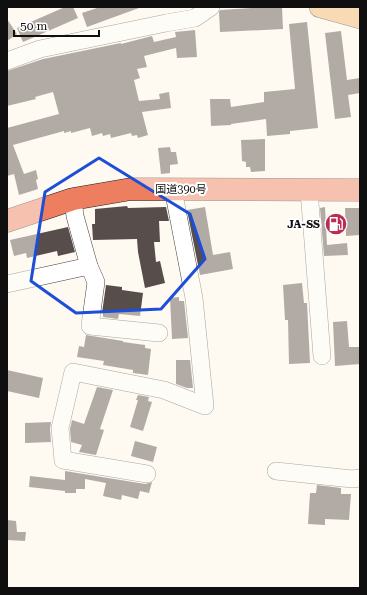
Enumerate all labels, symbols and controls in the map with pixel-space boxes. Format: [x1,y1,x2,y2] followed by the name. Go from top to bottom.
[14,12,99,38] scale bar
[20,19,47,33] text: 50 m
[155,183,207,196] street label: 国道390号
[323,211,349,237] fuel station icon: JA-SS
[287,218,320,231] place label: JA-SS

